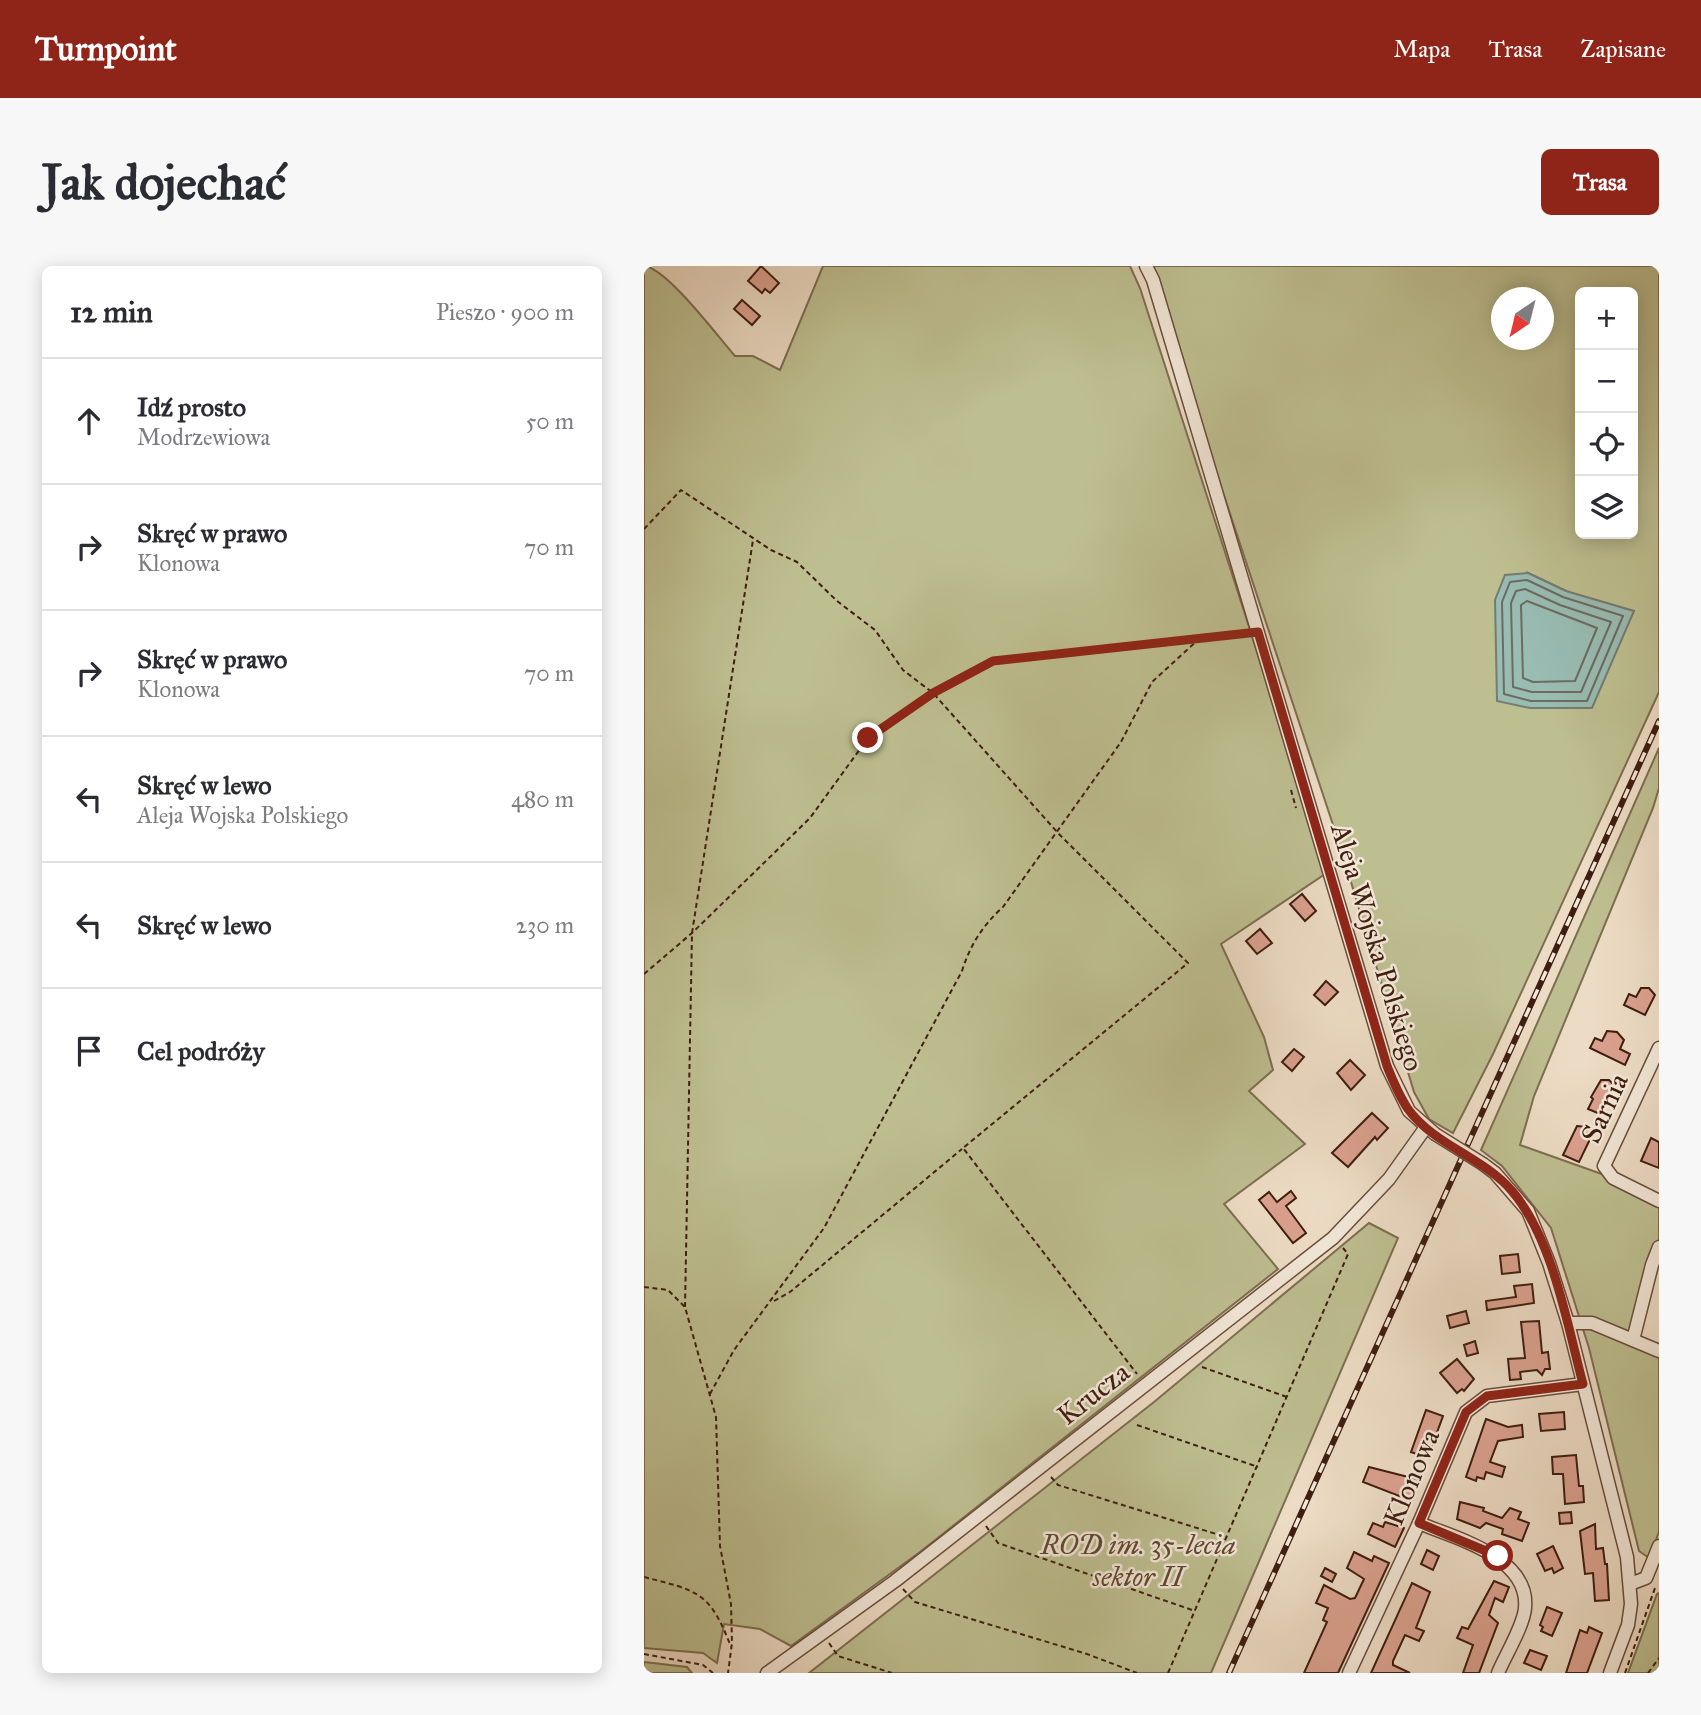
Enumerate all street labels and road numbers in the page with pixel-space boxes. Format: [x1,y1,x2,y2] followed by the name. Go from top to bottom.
[1323,818,1432,1075] street label: Aleja Wojska Polskiego
[1573,1068,1636,1149] street label: Sarnia
[1050,1354,1137,1432] street label: Krucza
[1376,1424,1447,1531] street label: Klonowa

